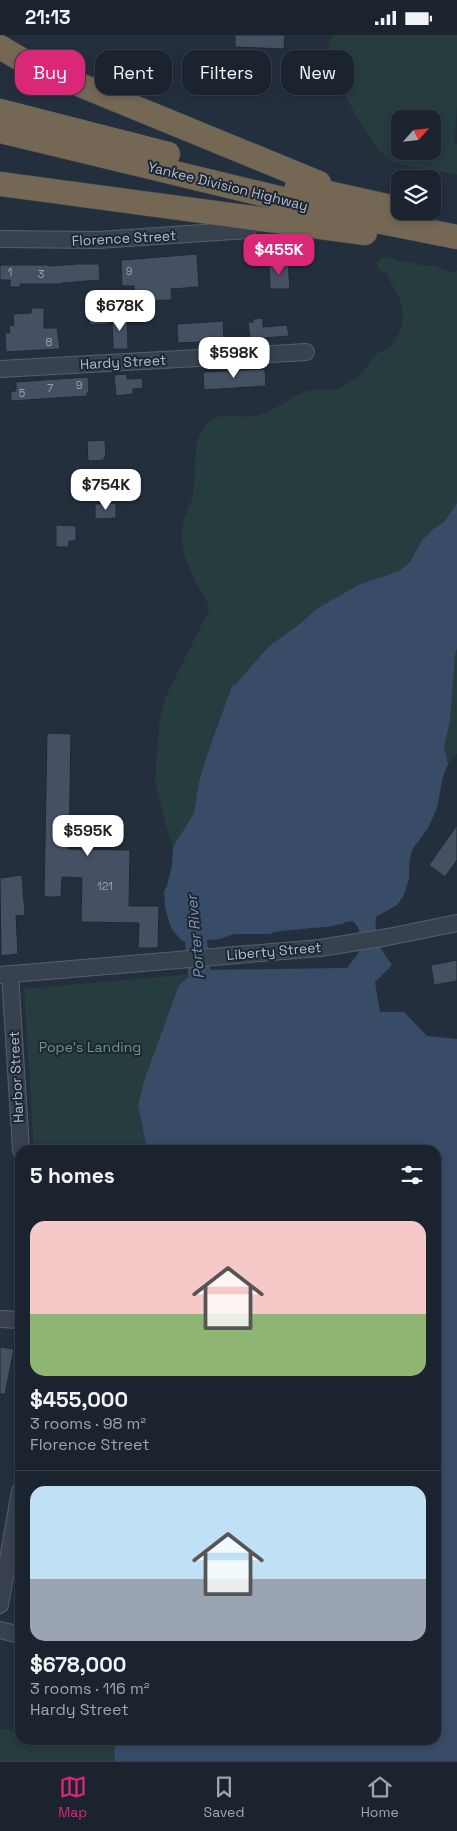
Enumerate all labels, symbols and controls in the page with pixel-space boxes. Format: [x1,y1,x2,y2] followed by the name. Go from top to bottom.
[25,5,71,30] text: 21:13
[15,50,85,95] chip: Buy
[95,50,172,95] chip: Rent
[182,50,271,95] chip: Filters
[281,50,354,95] chip: New
[391,110,441,160] north arrow
[391,110,441,220] map controls
[146,157,310,215] street label: Yankee Division Highway
[391,170,441,220] button: layers
[71,226,177,250] street label: Florence Street
[244,233,314,276] pin: $455K
[254,239,304,260] text: $455K
[126,264,133,278] house number: 9
[8,265,12,279] house number: 1
[38,267,45,281] house number: 3
[85,289,155,332] pin: $678K
[96,295,144,316] text: $678K
[46,335,53,349] house number: 8
[199,337,269,379] pin: $598K
[210,342,258,363] text: $598K
[79,351,167,373] street label: Hardy Street
[76,378,83,392] house number: 9
[47,381,53,395] house number: 7
[19,386,26,400] house number: 5
[71,469,141,511] pin: $754K
[82,474,130,495] text: $754K
[53,815,123,857] pin: $595K
[64,820,112,841] text: $595K
[97,879,113,893] house number: 121
[182,893,208,980] water label: Porter River
[226,938,322,964] street label: Liberty Street
[5,1031,27,1123] street label: Harbor Street
[39,1038,141,1056] park label: Pope's Landing
[398,1161,426,1189] icon: filters
[30,1162,115,1189] text: 5 homes
[183,1253,273,1343] icon: home
[30,1386,128,1413] text: $455,000
[30,1413,146,1434] text: 3 rooms · 98 m²
[30,1434,150,1455] text: Florence Street
[183,1519,273,1609] icon: home
[30,1651,126,1678] text: $678,000
[30,1678,150,1699] text: 3 rooms · 116 m²
[30,1699,129,1720] text: Hardy Street
[58,1773,87,1821] tab: Map
[204,1773,244,1821] tab: Saved
[361,1773,399,1821] tab: Home

